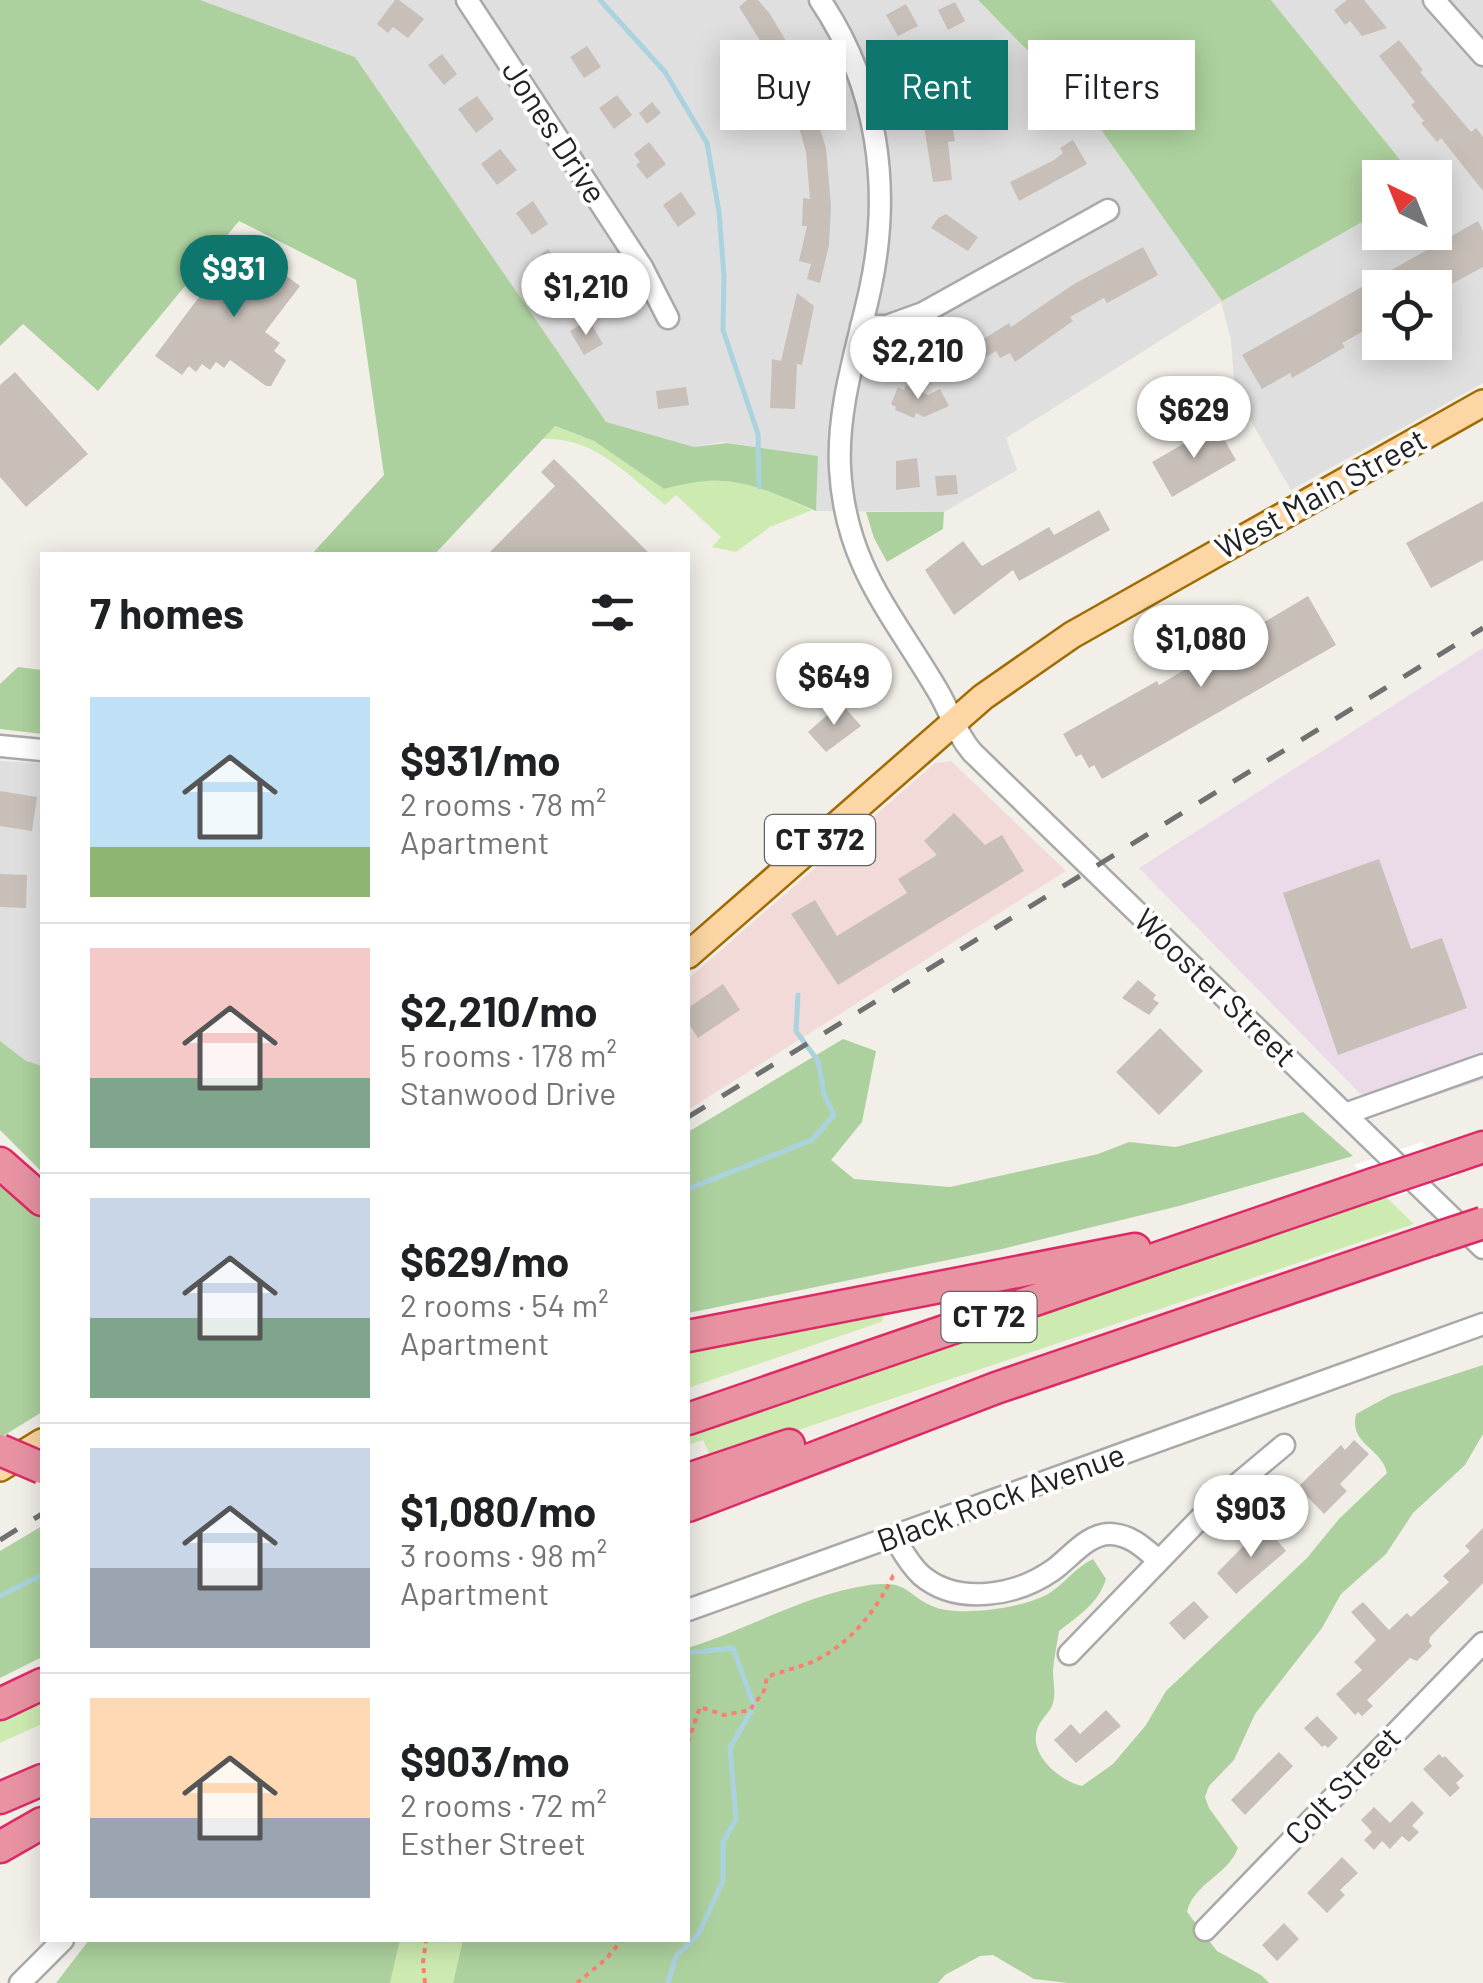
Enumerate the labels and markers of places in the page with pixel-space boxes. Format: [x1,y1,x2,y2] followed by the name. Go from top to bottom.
[175,235,293,320] pin: $931
[505,253,667,338] pin: $1,210
[837,317,999,402] pin: $2,210
[1135,376,1253,461] pin: $629
[1120,605,1282,690] pin: $1,080
[775,643,893,728] pin: $649
[1192,1475,1310,1560] pin: $903

